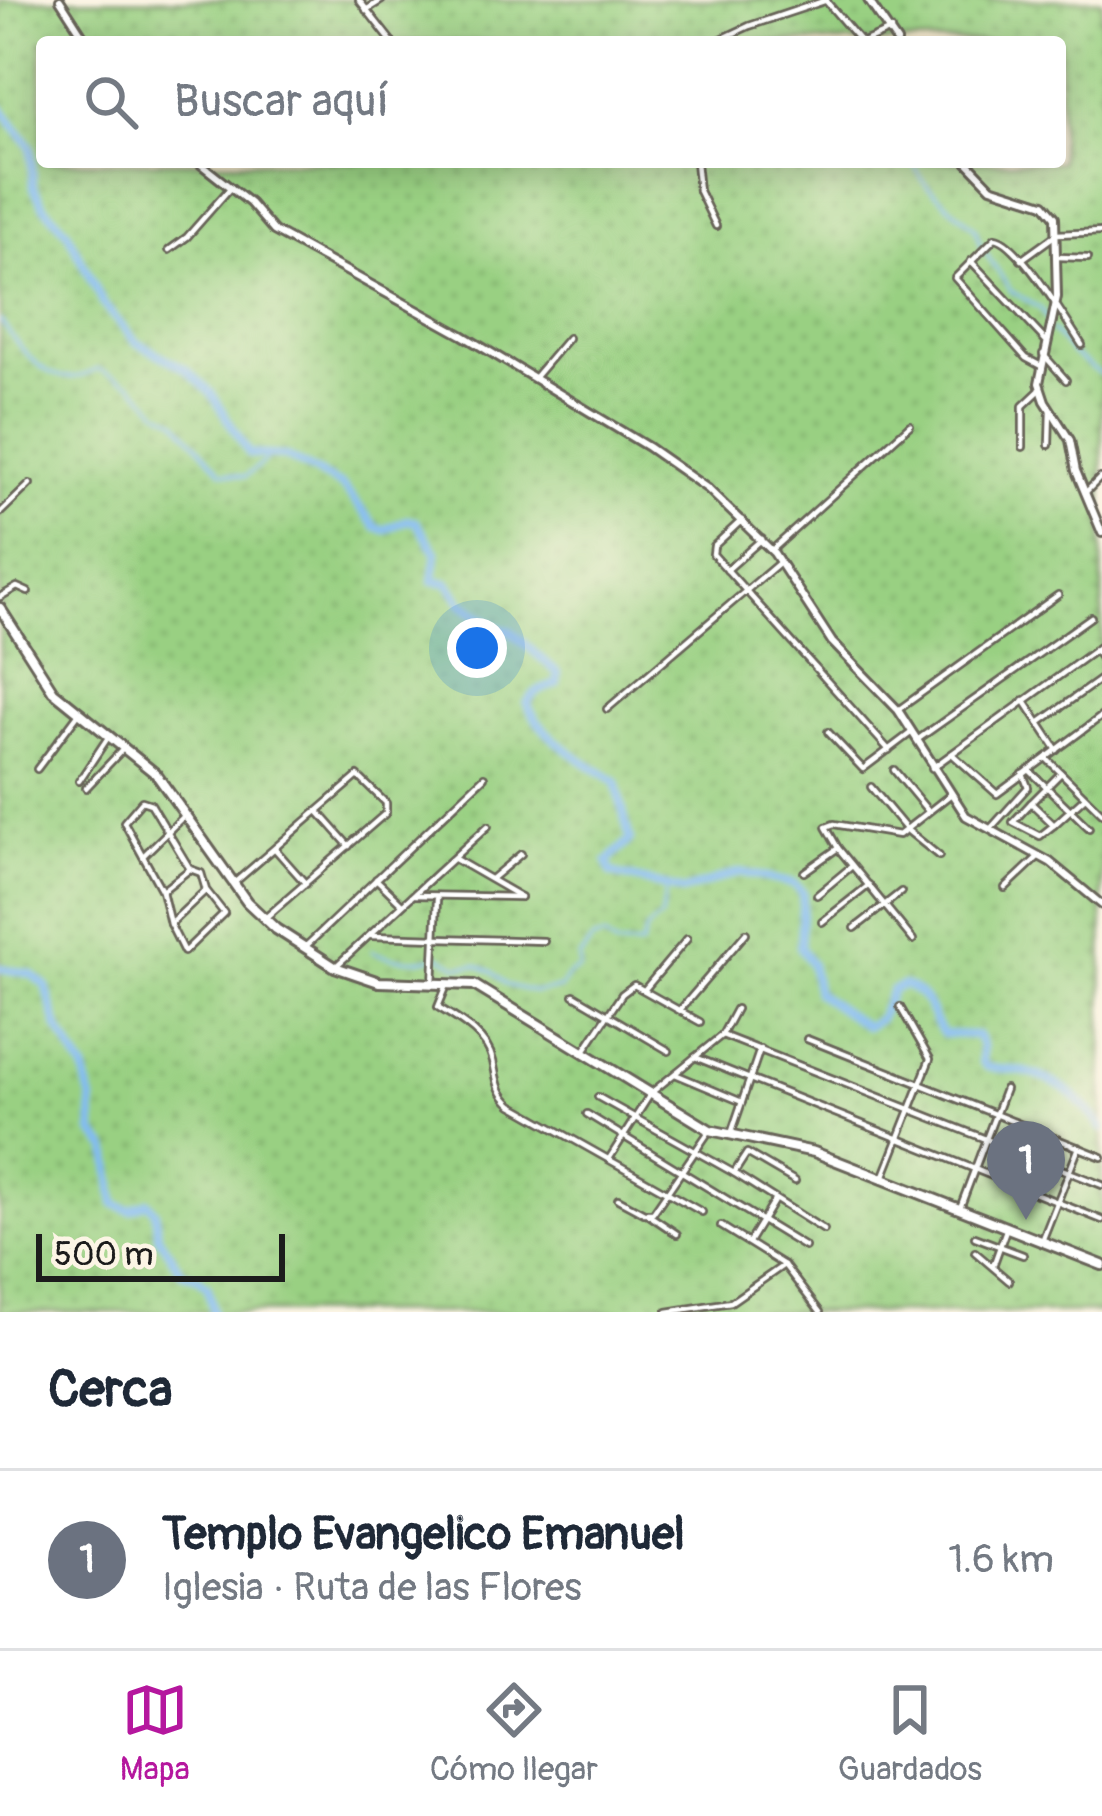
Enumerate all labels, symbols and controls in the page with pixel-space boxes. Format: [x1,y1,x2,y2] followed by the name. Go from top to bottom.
[36,36,1066,168] search box
[78,69,144,135] icon: search
[174,74,389,130] text: Buscar aquí
[447,618,507,678] your location
[987,1121,1065,1220] pin: 1
[36,1228,285,1281] scale bar
[54,1234,153,1275] text: 500 m
[48,1358,172,1422] text: Cerca
[162,1507,685,1563] text: Templo Evangelico Emanuel
[79,1535,95,1584] text: 1
[948,1535,1054,1584] text: 1.6 km
[162,1563,582,1612] text: Iglesia · Ruta de las Flores
[120,1677,190,1790] tab: Mapa
[430,1677,598,1790] tab: Cómo llegar
[838,1677,982,1790] tab: Guardados

